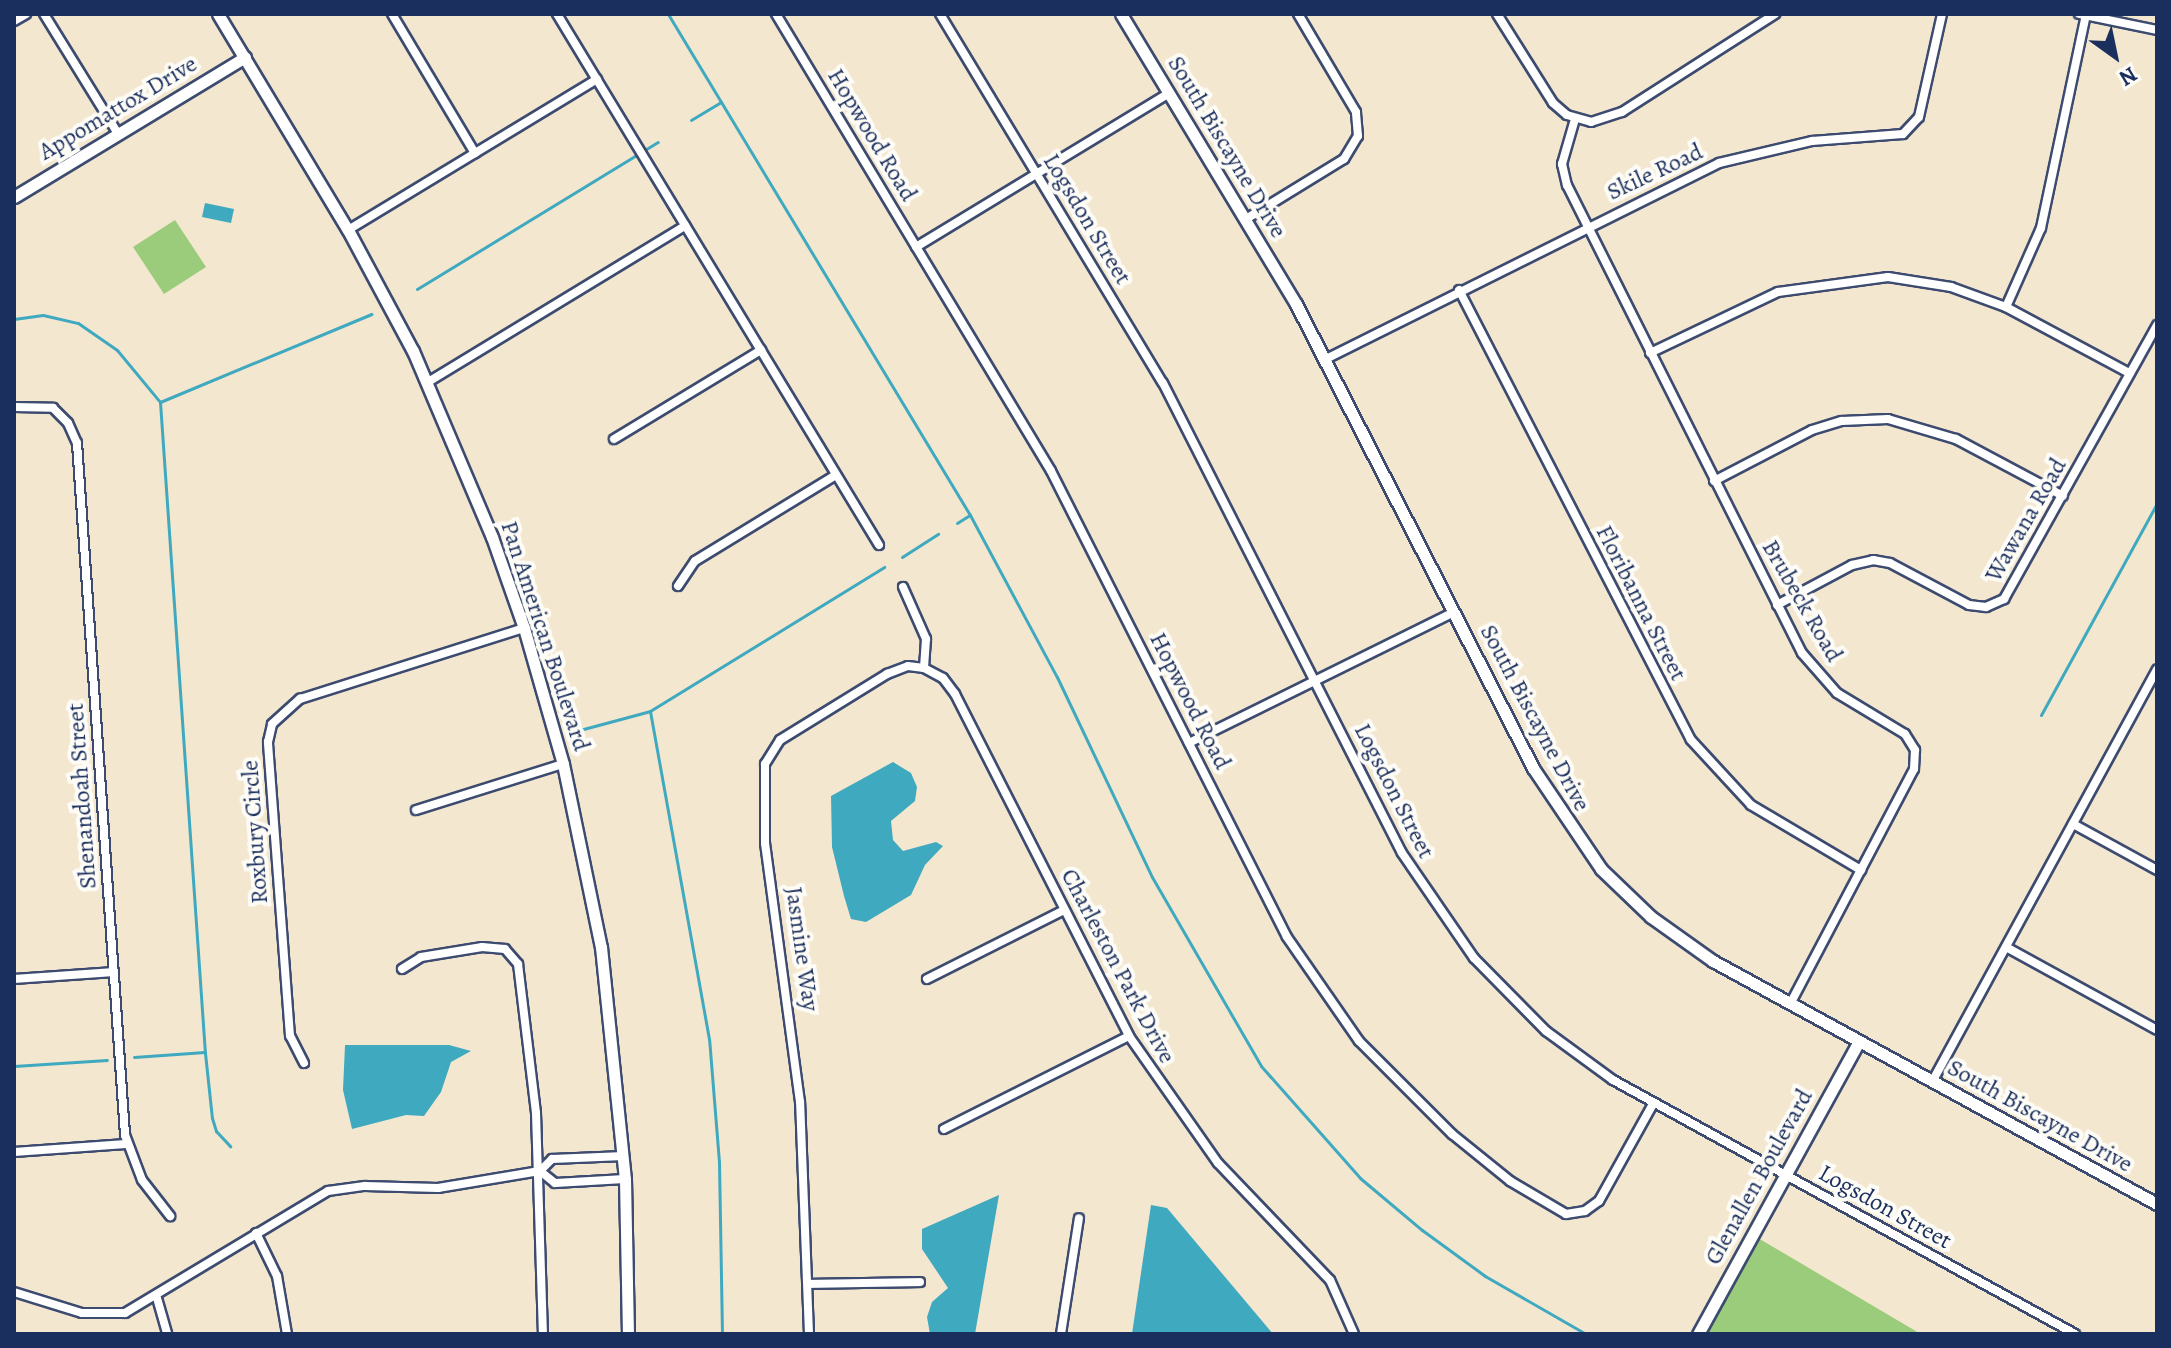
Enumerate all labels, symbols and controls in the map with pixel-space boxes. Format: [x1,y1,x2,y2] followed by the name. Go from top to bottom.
[2075,16,2155,96] north arrow
[34,49,202,167] street label: Appomattox Drive
[1161,51,1293,243] street label: South Biscayne Drive
[2113,59,2143,93] text: N
[821,63,923,207] street label: Hopwood Road
[1602,137,1708,207] street label: Skile Road
[1037,148,1137,290] street label: Logsdon Street
[1979,453,2073,587] street label: Wawana Road
[494,517,596,755] street label: Pan American Boulevard
[1589,520,1693,686] street label: Floribanna Street
[1756,535,1848,667] street label: Brubeck Road
[1474,620,1596,816] street label: South Biscayne Drive
[1143,628,1237,774] street label: Hopwood Road
[61,702,103,890] street label: Shenandoah Street
[1348,719,1440,863] street label: Logsdon Street
[236,759,274,905] street label: Roxbury Circle
[1055,864,1181,1068] street label: Charleston Park Drive
[779,885,825,1013] street label: Jasmine Way
[1942,1053,2138,1179] street label: South Biscayne Drive
[1699,1084,1819,1270] street label: Glenallen Boulevard
[1813,1159,1957,1255] street label: Logsdon Street

